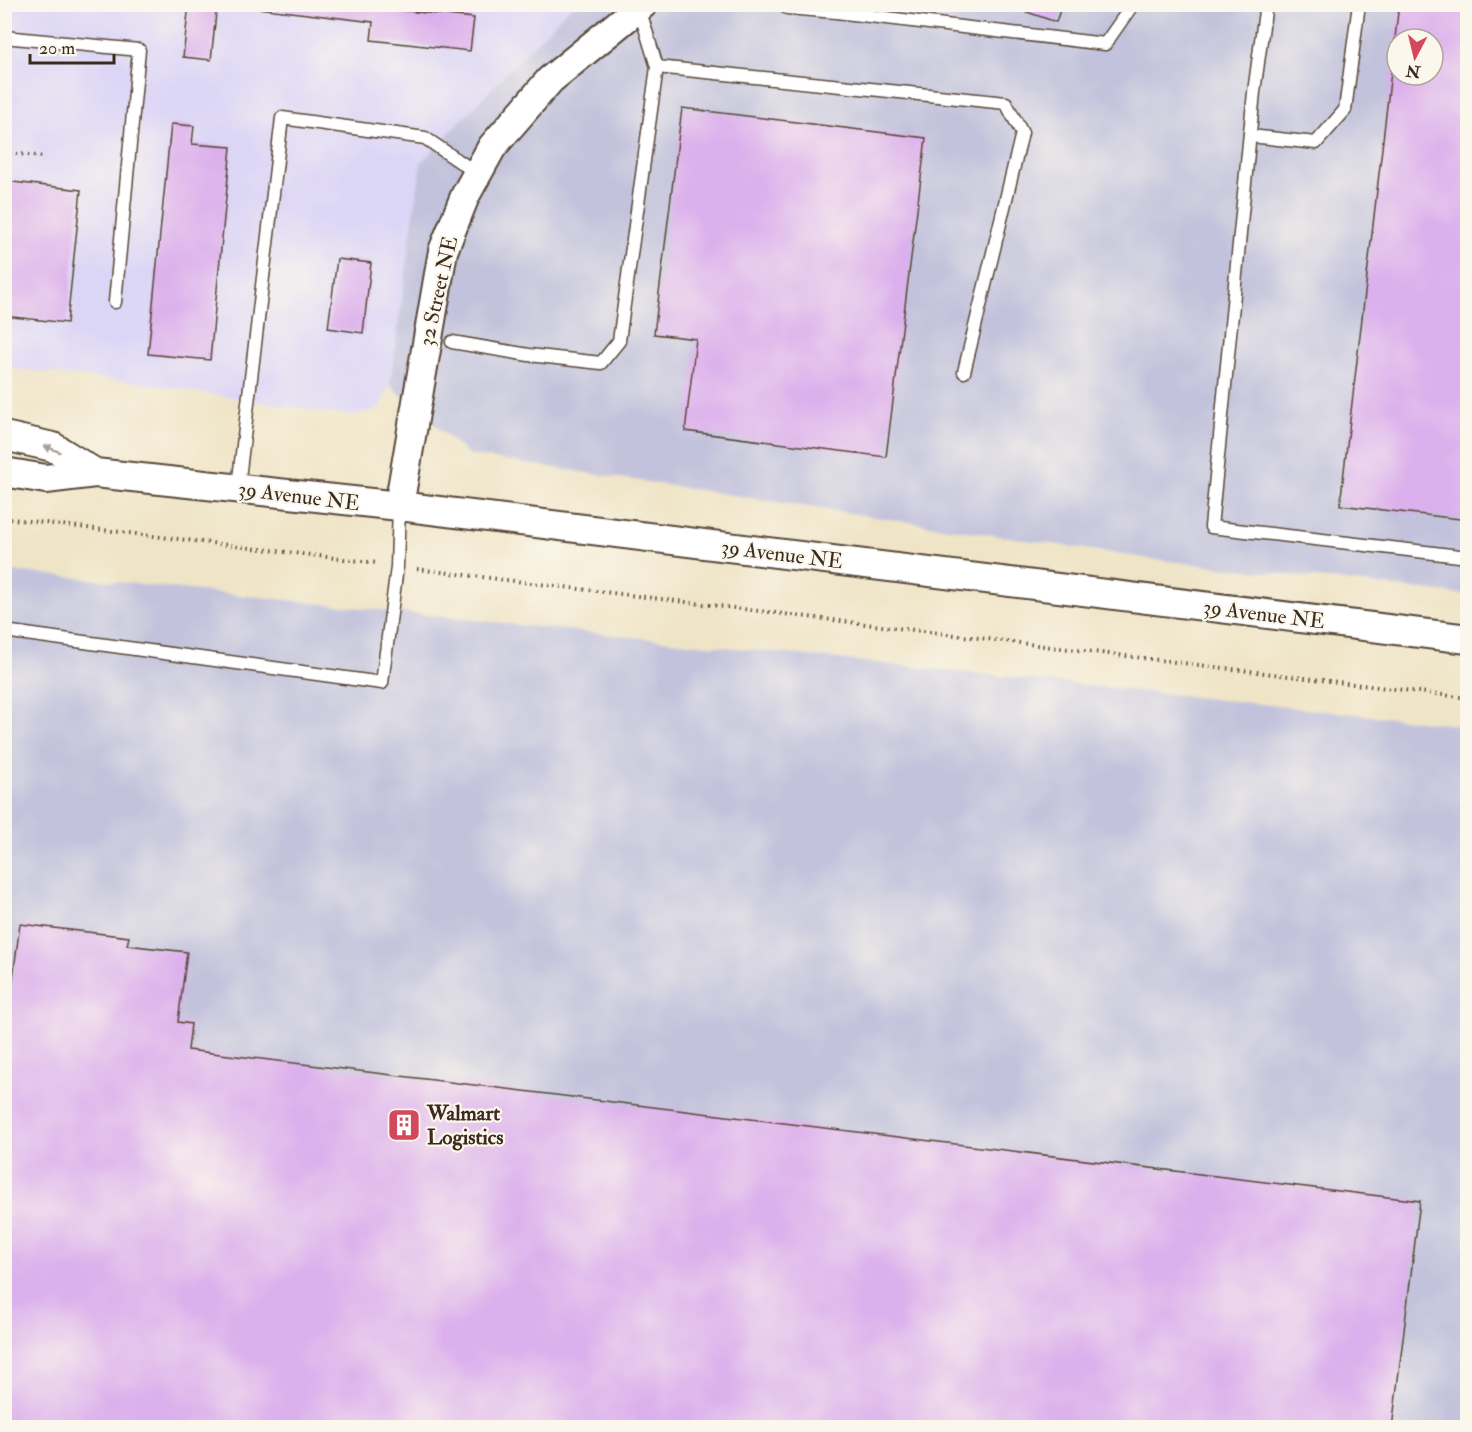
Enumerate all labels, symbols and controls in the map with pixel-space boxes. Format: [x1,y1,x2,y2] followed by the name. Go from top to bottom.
[30,27,114,65] scale bar
[1385,27,1445,87] north arrow
[39,37,75,60] text: 20 m
[1404,60,1423,82] text: N
[413,233,464,349] street label: 32 Street NE
[43,444,61,454] one-way arrow
[237,476,361,517] street label: 39 Avenue NE
[720,534,844,575] street label: 39 Avenue NE
[1202,594,1326,635] street label: 39 Avenue NE
[426,1100,504,1151] place label: Walmart Logistics
[386,1107,422,1143] building icon: Walmart Logistics

